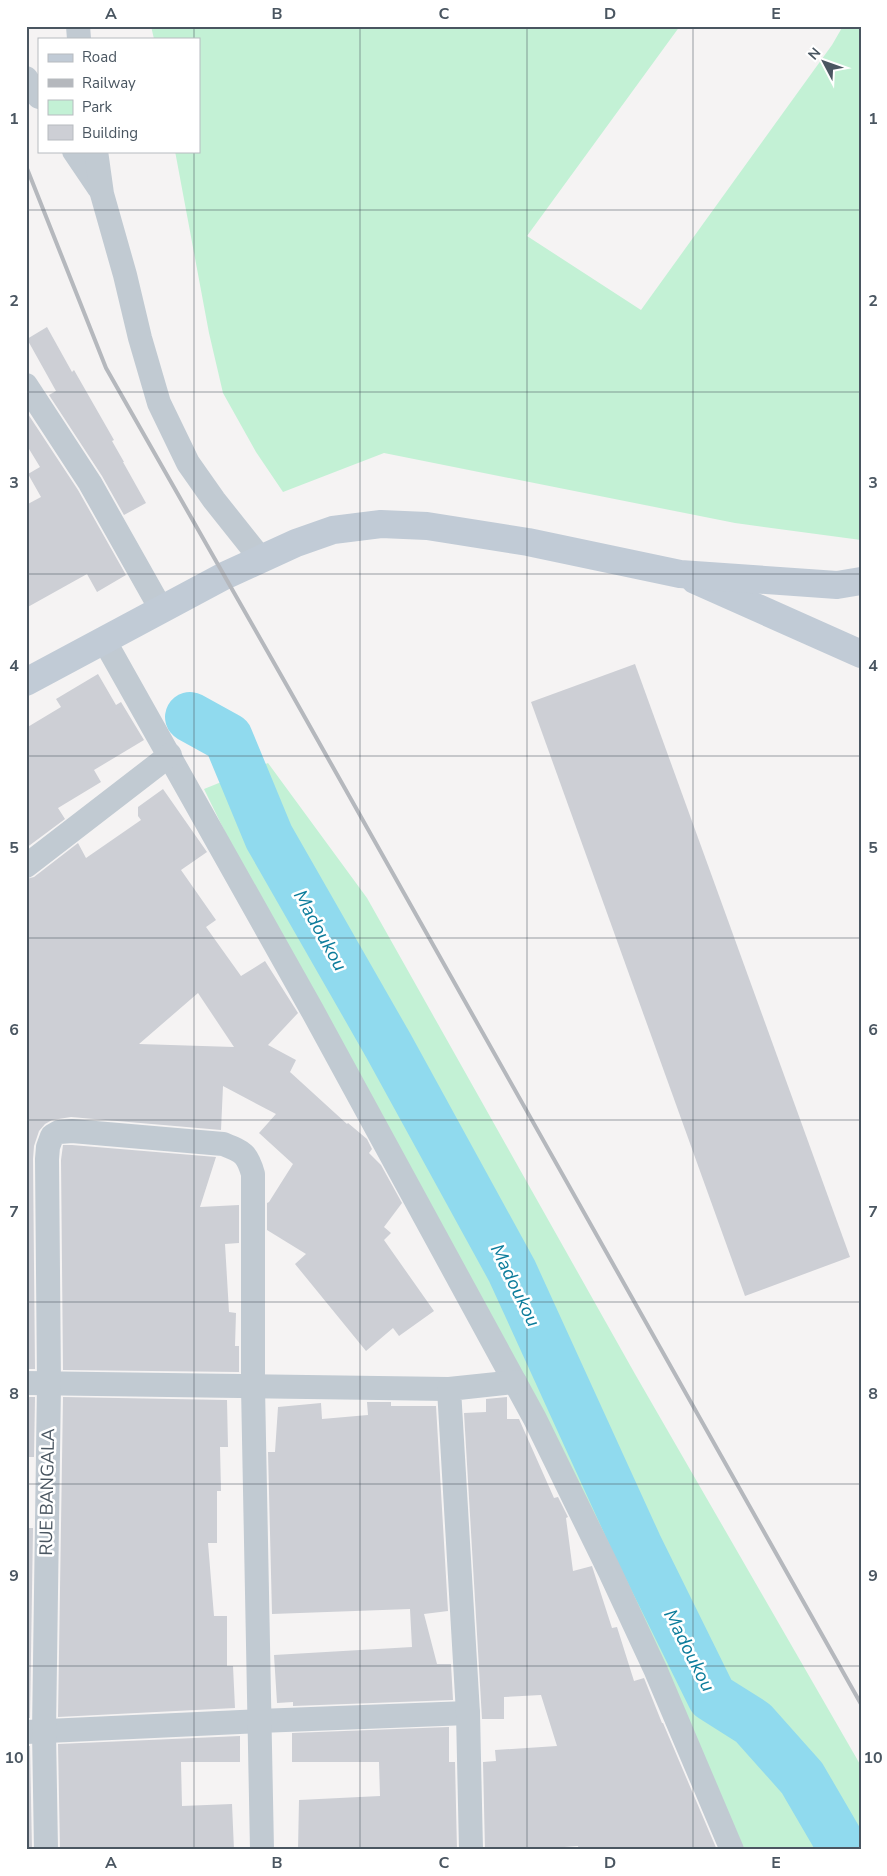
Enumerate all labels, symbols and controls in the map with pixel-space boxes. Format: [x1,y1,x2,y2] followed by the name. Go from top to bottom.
[105,3,117,25] text: A
[271,3,283,25] text: B
[439,3,450,25] text: C
[604,3,616,25] text: D
[771,3,781,25] text: E
[38,38,200,152] legend
[800,38,850,88] north arrow
[804,44,825,64] text: N
[82,47,117,67] text: Road
[82,73,136,93] text: Railway
[82,97,112,117] text: Park
[9,108,19,130] text: 1
[868,108,878,130] text: 1
[82,123,138,143] text: Building
[9,290,19,312] text: 2
[868,290,878,312] text: 2
[9,472,19,494] text: 3
[868,472,878,494] text: 3
[9,655,19,677] text: 4
[868,655,878,677] text: 4
[9,837,19,859] text: 5
[868,837,878,859] text: 5
[287,885,353,976] water label: Madoukou
[9,1019,19,1041] text: 6
[868,1019,878,1041] text: 6
[9,1201,19,1223] text: 7
[868,1201,878,1223] text: 7
[484,1240,546,1331] water label: Madoukou
[9,1383,19,1405] text: 8
[868,1383,878,1405] text: 8
[34,1428,60,1556] street label: RUE BANGALA
[9,1565,19,1587] text: 9
[868,1565,878,1587] text: 9
[657,1605,721,1696] water label: Madoukou
[4,1747,24,1769] text: 10
[863,1747,883,1769] text: 10
[105,1852,117,1874] text: A
[271,1852,283,1874] text: B
[439,1852,450,1874] text: C
[604,1852,616,1874] text: D
[771,1852,781,1874] text: E

